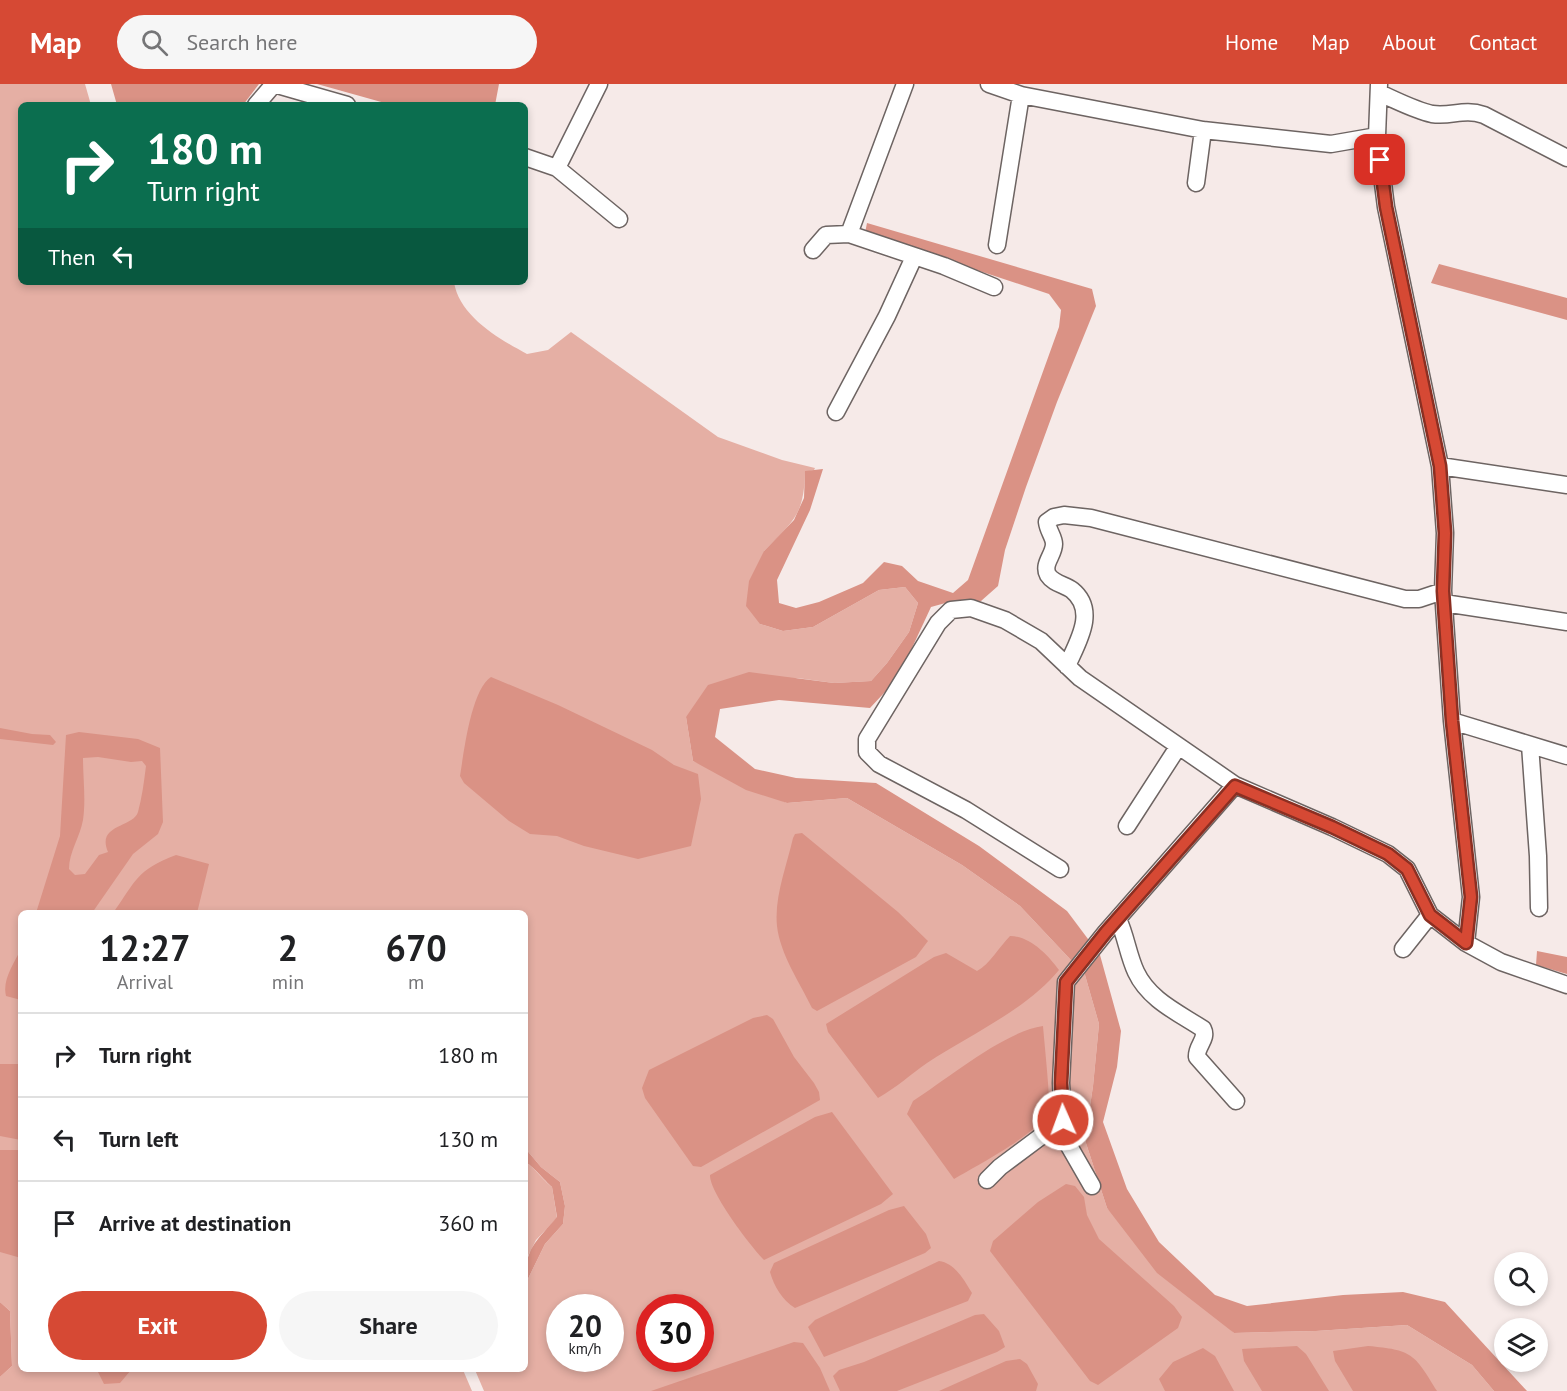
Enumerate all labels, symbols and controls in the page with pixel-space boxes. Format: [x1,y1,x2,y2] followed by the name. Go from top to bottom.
[117,15,537,69] search box
[30,24,81,61] text: Map
[138,26,171,59] icon: search
[186,28,297,56] text: Search here
[1225,29,1278,56] text: Home
[1311,29,1350,56] text: Map
[1383,29,1436,56] text: About
[1469,29,1537,56] text: Contact
[147,121,263,176] text: 180 m
[48,126,126,204] icon: right
[1354,134,1405,185] pin
[1363,143,1396,176] icon: arrive
[147,174,260,208] text: Turn right
[107,240,140,273] icon: left
[48,243,95,271] text: Then
[99,924,191,971] text: 12:27
[278,924,298,971] text: 2
[386,924,447,971] text: 670
[117,969,173,995] text: Arrival
[272,969,304,995] text: min
[408,969,424,995] text: m
[48,1039,81,1072] icon: right
[99,1041,191,1069] text: Turn right
[438,1041,498,1069] text: 180 m
[1031,1088,1095,1152] position arrow
[48,1123,81,1156] icon: left
[99,1125,179,1153] text: Turn left
[438,1125,498,1153] text: 130 m
[48,1207,81,1240] icon: arrive
[99,1209,291,1237] text: Arrive at destination
[438,1209,498,1237] text: 360 m
[1494,1252,1548,1372] map controls
[1494,1252,1548,1306] button: search
[48,1291,267,1360] button: Exit
[279,1291,498,1360] button: Share
[636,1294,714,1372] speed limit sign: 30
[568,1306,602,1345] text: 20
[1494,1318,1548,1372] button: layers
[569,1339,601,1358] text: km/h

